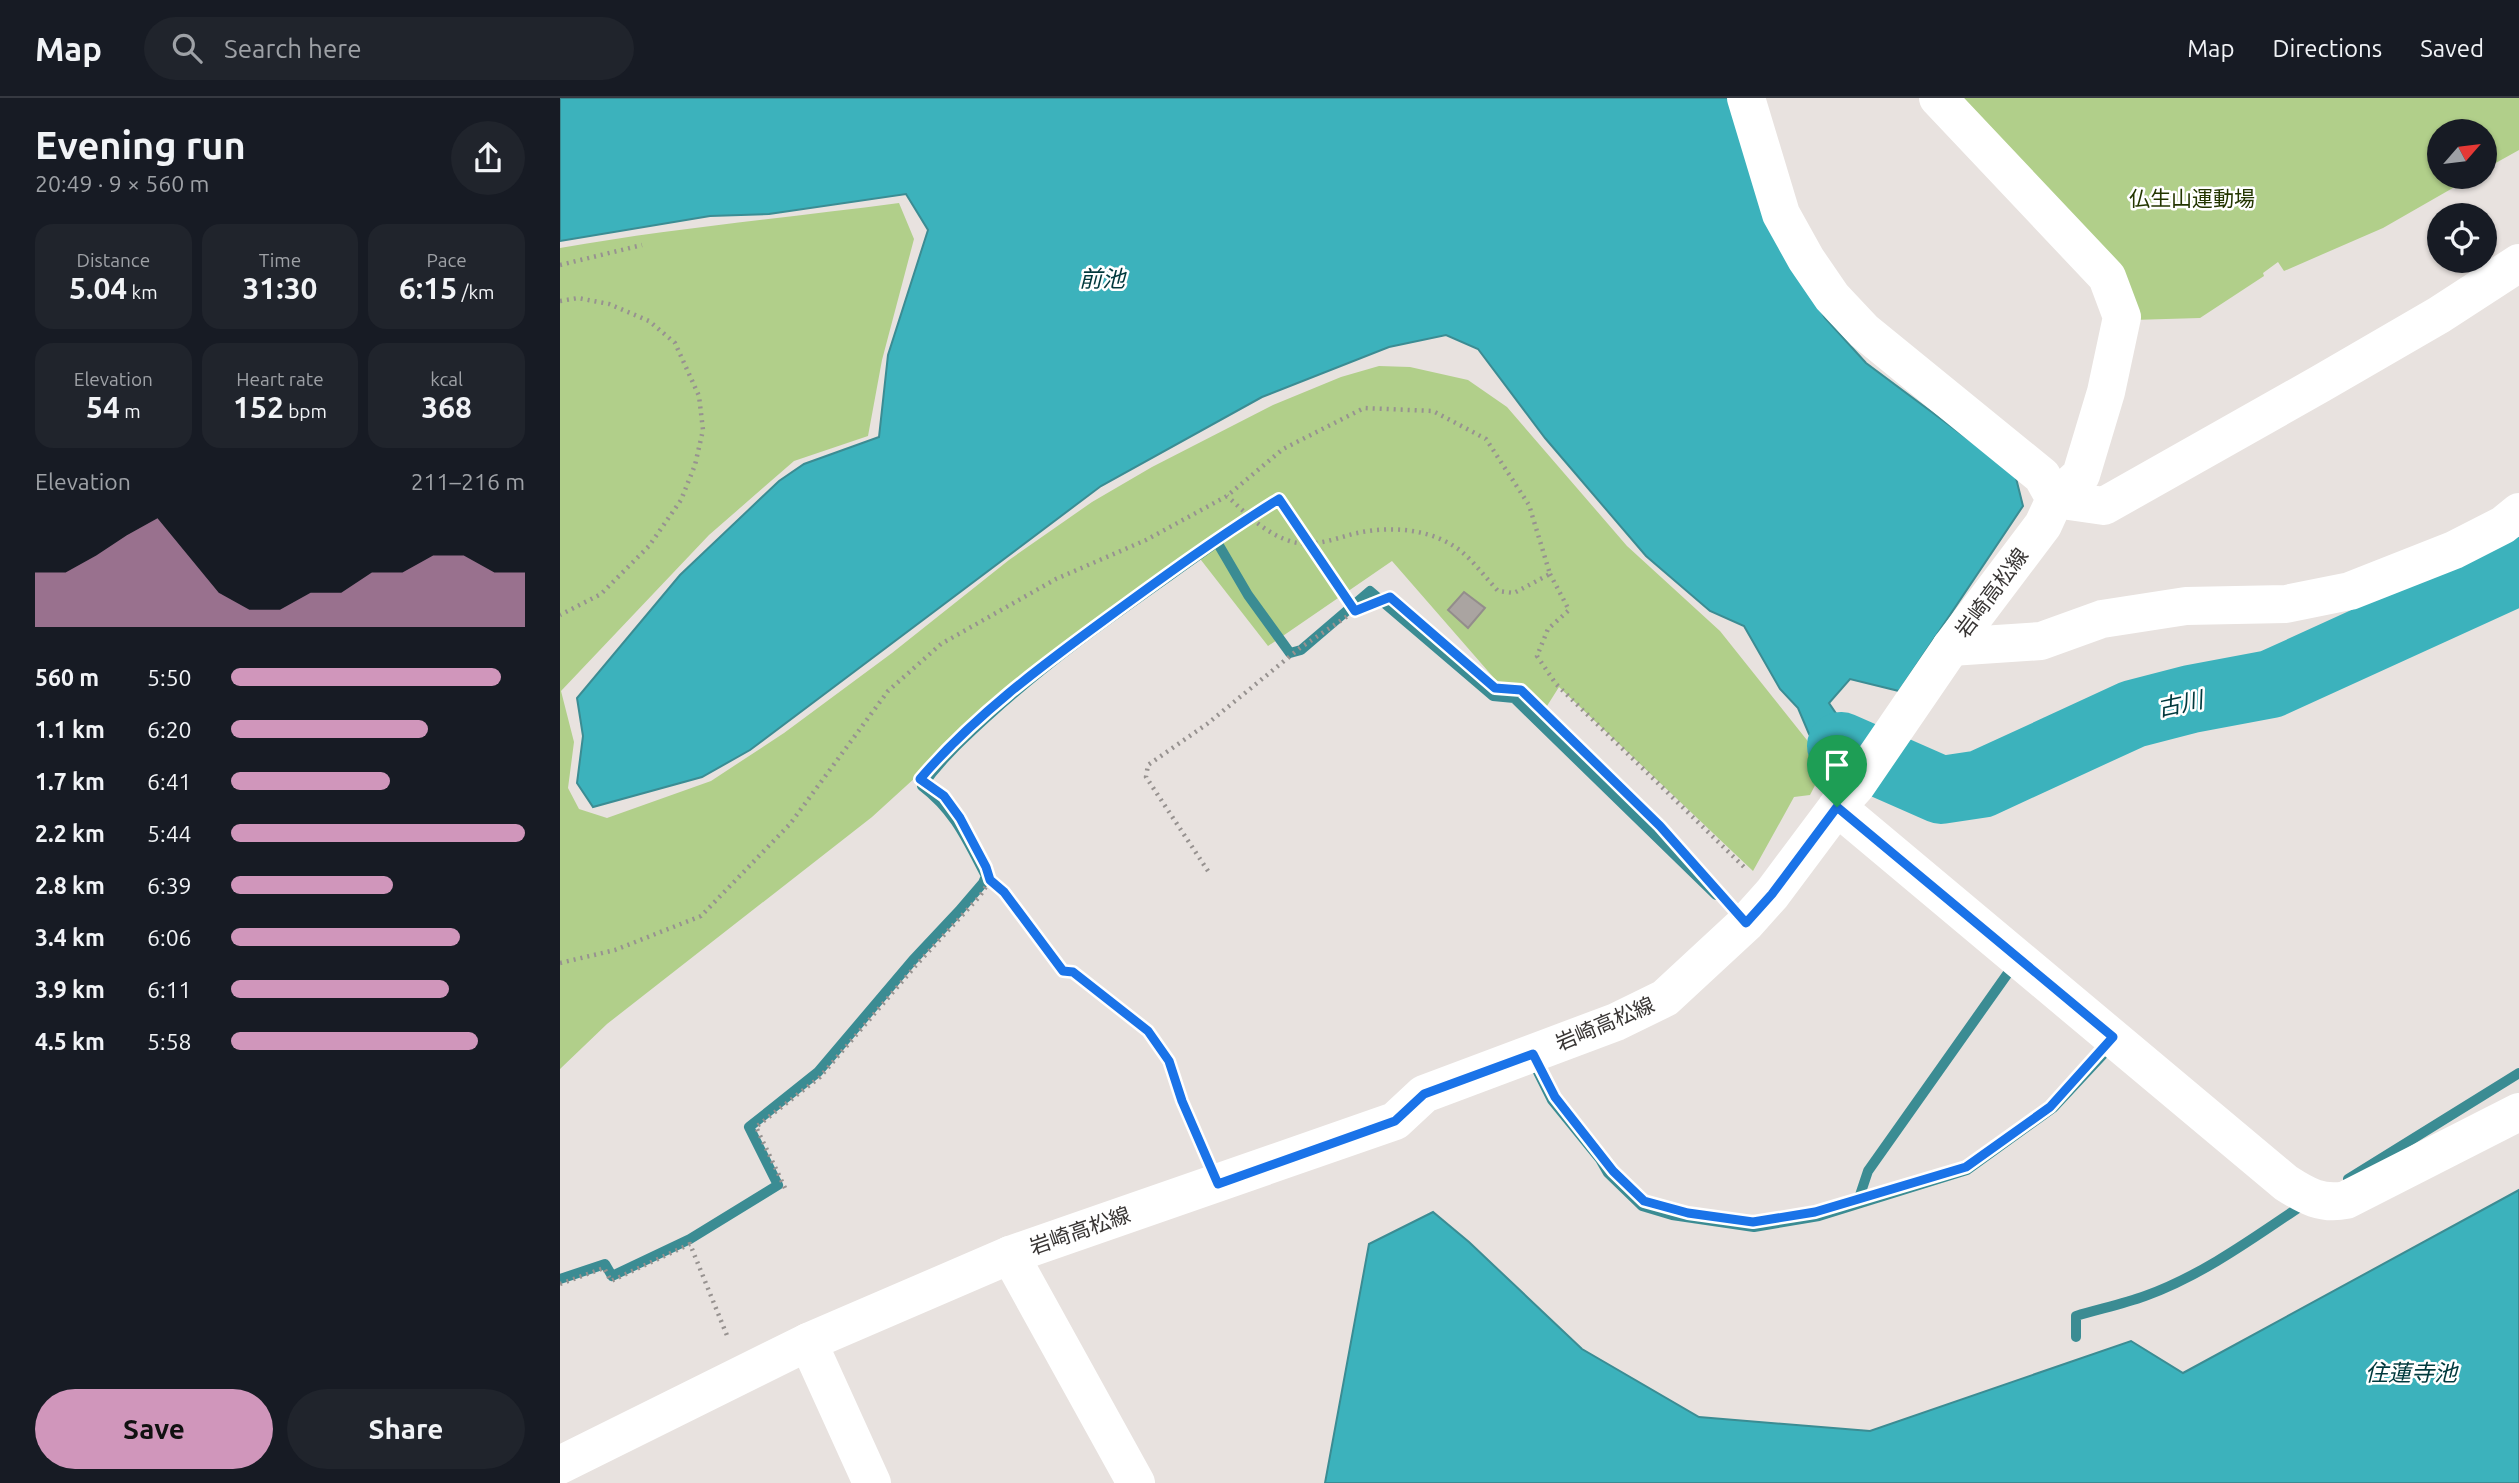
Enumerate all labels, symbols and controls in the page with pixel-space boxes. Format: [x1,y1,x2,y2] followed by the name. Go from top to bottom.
[144,17,634,80] search box
[168,29,206,67] icon: search
[35,30,102,67] text: Map
[224,34,362,63] text: Search here
[2187,35,2234,62] text: Map
[2272,35,2382,62] text: Directions
[2420,35,2484,62] text: Saved
[2427,119,2497,189] north arrow
[2427,119,2497,273] map controls
[451,121,525,195] button: share
[35,124,246,166] text: Evening run
[35,171,209,196] text: 20:49 · 9 × 560 m
[2129,186,2255,210] park label: 仏生山運動場
[2427,203,2497,273] button: locate
[77,249,150,271] text: Distance
[259,249,301,271] text: Time
[427,249,467,271] text: Pace
[1079,266,1127,291] water label: 前池
[69,271,127,305] text: 5.04
[242,271,318,305] text: 31:30
[399,271,457,305] text: 6:15
[127,281,158,303] text: km
[457,281,494,303] text: /km
[74,368,153,390] text: Elevation
[236,368,324,390] text: Heart rate
[430,368,463,390] text: kcal
[86,390,120,424] text: 54
[233,390,284,424] text: 152
[421,390,472,424] text: 368
[120,400,141,422] text: m
[284,400,327,422] text: bpm
[35,469,131,494] text: Elevation
[411,469,525,494] text: 211–216 m
[1950,543,2032,642] street label: 岩崎高松線
[35,665,99,690] text: 560 m
[147,665,192,690] text: 5:50
[2155,686,2208,721] water label: 古川
[35,717,105,742] text: 1.1 km
[147,717,192,742] text: 6:20
[1807,735,1867,807] pin
[1818,746,1856,784] icon: arrive
[35,769,105,794] text: 1.7 km
[147,769,192,794] text: 6:41
[35,821,105,846] text: 2.2 km
[147,821,192,846] text: 5:44
[35,873,105,898] text: 2.8 km
[147,873,192,898] text: 6:39
[35,925,105,950] text: 3.4 km
[147,925,192,950] text: 6:06
[35,977,105,1002] text: 3.9 km
[147,977,192,1002] text: 6:11
[1552,992,1658,1055] street label: 岩崎高松線
[35,1029,105,1054] text: 4.5 km
[147,1029,192,1054] text: 5:58
[1026,1202,1133,1258] street label: 岩崎高松線
[2365,1360,2459,1385] water label: 住蓮寺池
[35,1389,273,1469] button: Save
[287,1389,525,1469] button: Share

